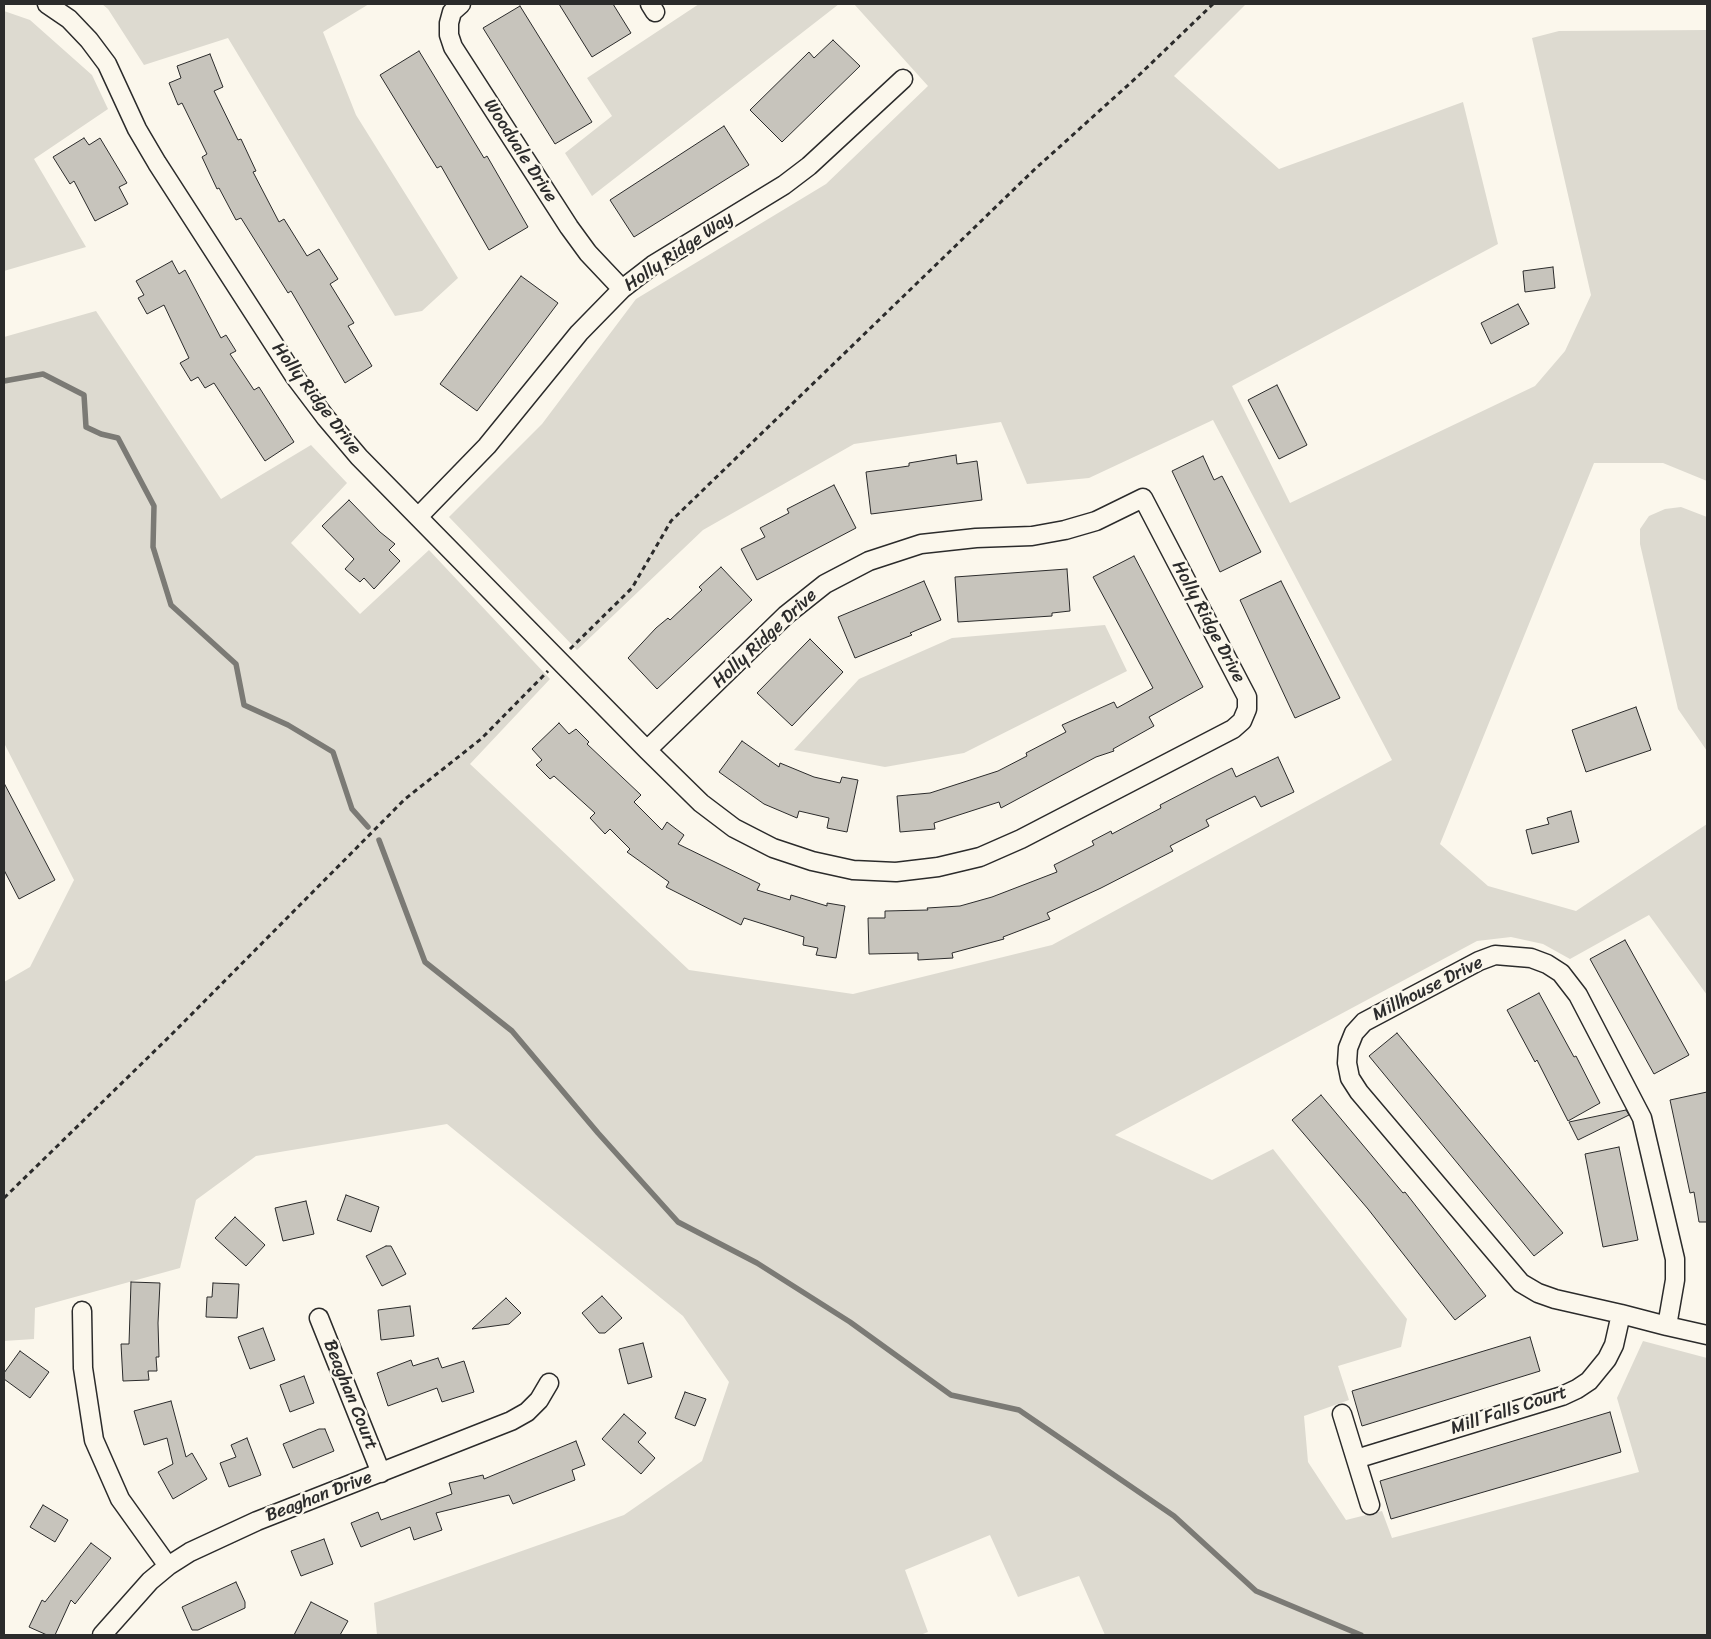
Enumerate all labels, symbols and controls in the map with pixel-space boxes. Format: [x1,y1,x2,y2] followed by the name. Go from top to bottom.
[479,95,561,207] street label: Woodvale Drive
[620,208,738,296] street label: Holly Ridge Way
[267,339,365,459] street label: Holly Ridge Drive
[1167,557,1249,687] street label: Holly Ridge Drive
[708,585,822,693] street label: Holly Ridge Drive
[1369,952,1487,1026] street label: Millhouse Drive
[318,1337,382,1453] street label: Beaghan Court
[1448,1382,1570,1440] street label: Mill Falls Court
[263,1467,375,1527] street label: Beaghan Drive

